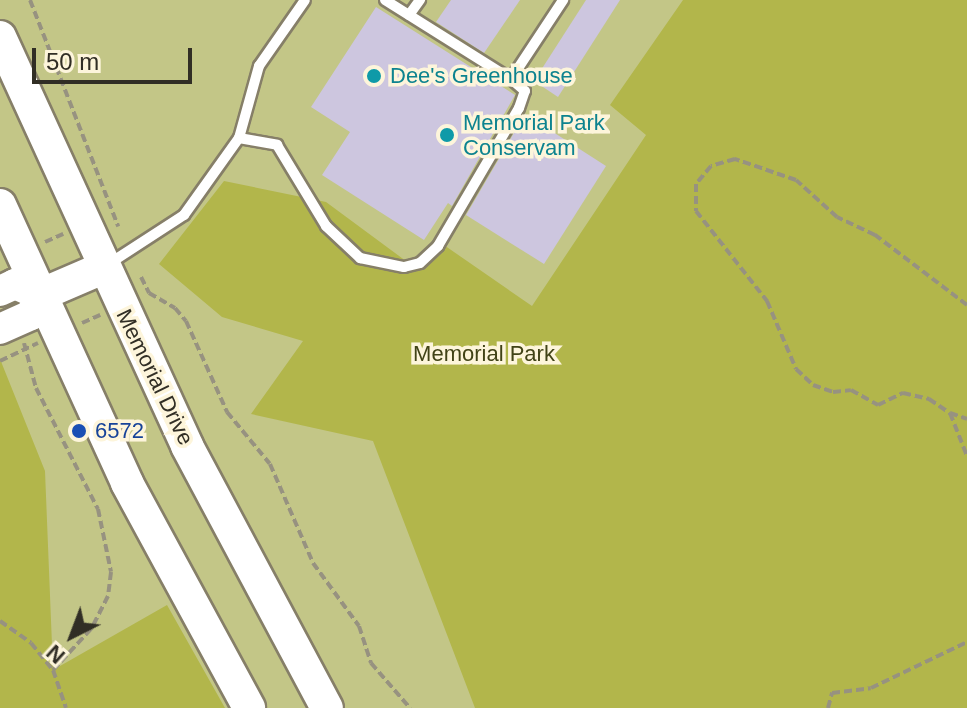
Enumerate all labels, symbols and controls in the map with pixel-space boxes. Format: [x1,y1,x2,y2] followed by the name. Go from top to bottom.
[36,32,196,82] scale bar
[46,48,99,75] text: 50 m
[390,63,573,89] place label: Dee's Greenhouse
[365,67,383,85] marker: Dee's Greenhouse
[463,109,605,160] place label: Memorial Park Conservam
[438,126,456,144] marker: Memorial Park Conservam
[111,305,199,449] street label: Memorial Drive
[413,341,555,367] park label: Memorial Park
[95,418,144,444] place label: 6572
[70,422,88,440] marker: 6572
[32,596,112,676] north arrow
[41,640,70,669] text: N

